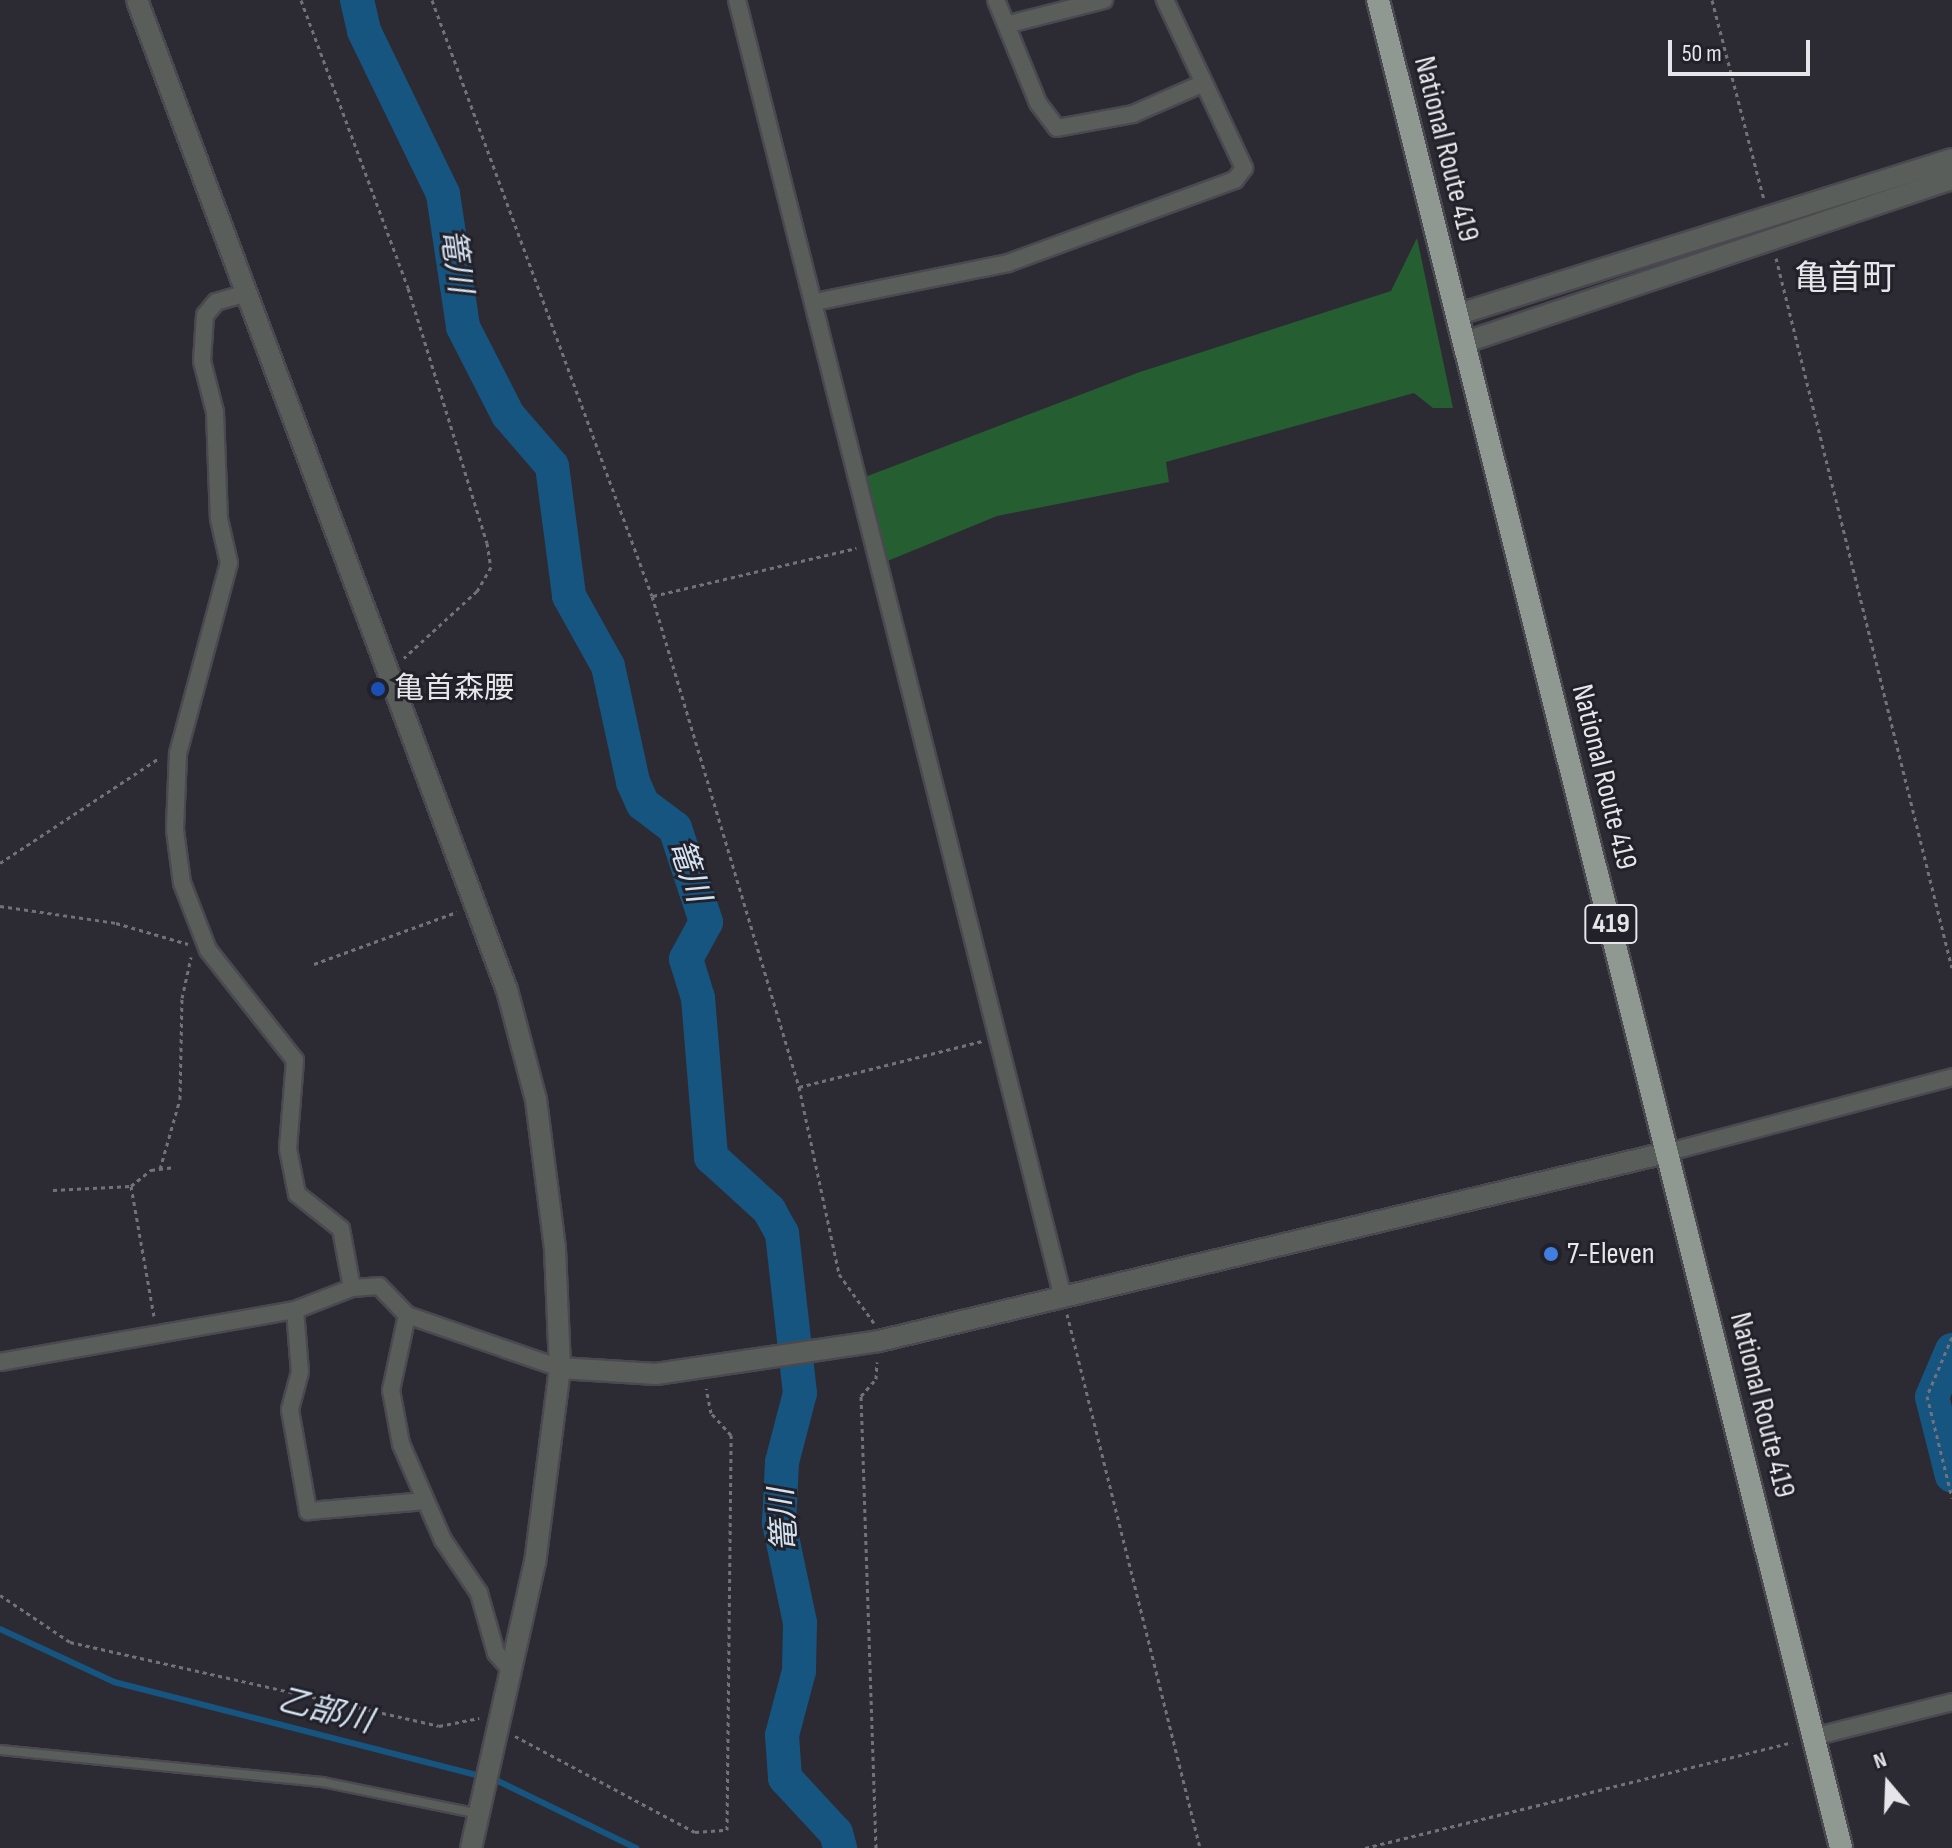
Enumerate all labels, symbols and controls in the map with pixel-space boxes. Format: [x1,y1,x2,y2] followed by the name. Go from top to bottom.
[1672,24,1814,74] scale bar
[1682,39,1722,68] text: 50 m
[1406,53,1486,245] street label: National Route 419
[432,227,478,295] water label: 篭川
[1794,259,1896,299] district label: 亀首町
[394,671,514,707] place label: 亀首森腰
[369,680,387,698] marker: 亀首森腰
[1564,681,1644,873] street label: National Route 419
[659,834,717,908] water label: 篭川
[1583,900,1639,948] road number: 419
[1567,1236,1655,1272] place label: 7-Eleven
[1542,1245,1560,1263] marker: 7-Eleven
[1722,1309,1802,1501] street label: National Route 419
[764,1487,806,1553] water label: 篭川
[274,1682,376,1742] water label: 乙部川
[1848,1744,1928,1824] north arrow
[1870,1746,1890,1776] text: N

